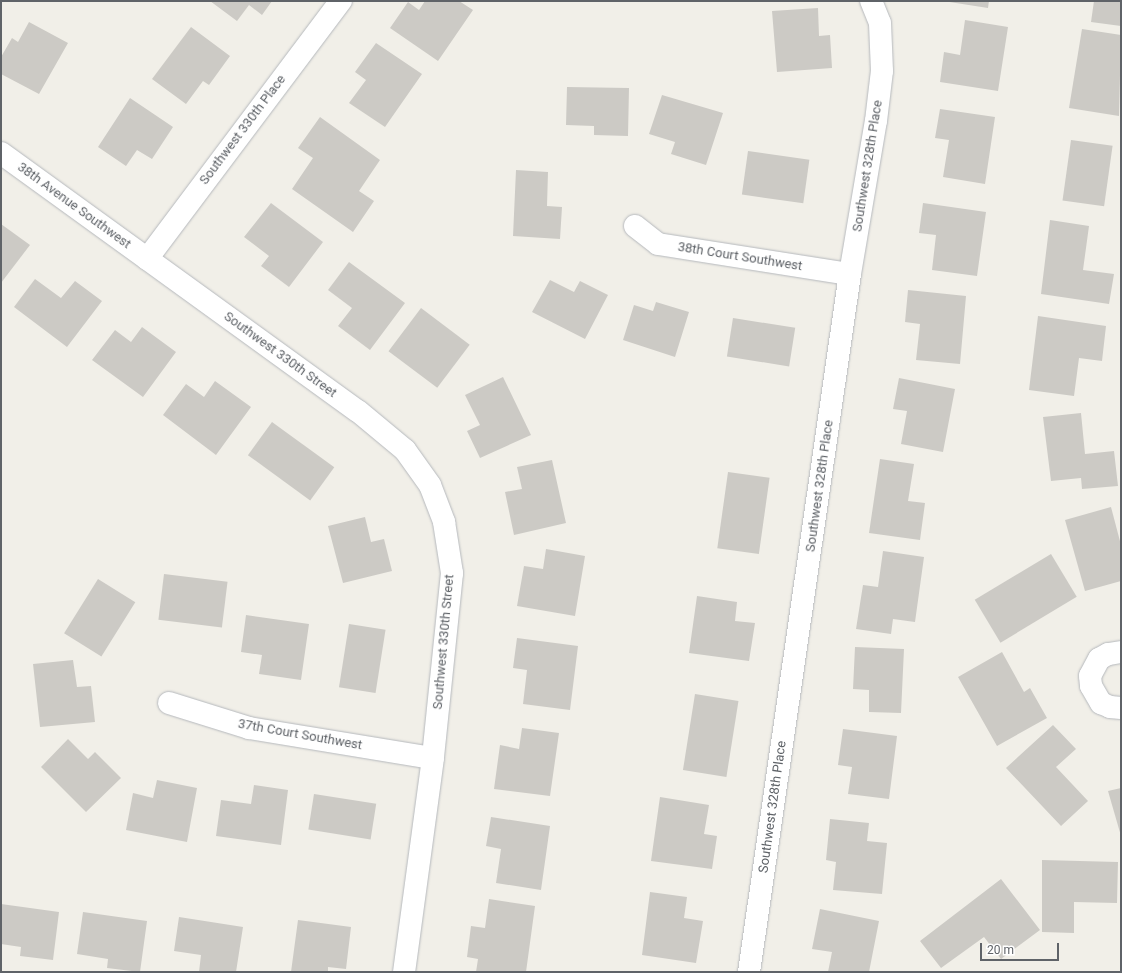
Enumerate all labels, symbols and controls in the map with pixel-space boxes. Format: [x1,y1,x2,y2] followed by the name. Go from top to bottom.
[197,72,289,188] street label: Southwest 330th Place
[850,99,886,233] street label: Southwest 328th Place
[14,160,134,252] street label: 38th Avenue Southwest
[677,239,803,275] street label: 38th Court Southwest
[221,309,339,401] street label: Southwest 330th Street
[803,419,837,553] street label: Southwest 328th Place
[430,574,458,710] street label: Southwest 330th Street
[237,716,363,754] street label: 37th Court Southwest
[756,740,790,874] street label: Southwest 328th Place
[982,935,1061,961] scale bar
[987,943,1014,957] text: 20 m

